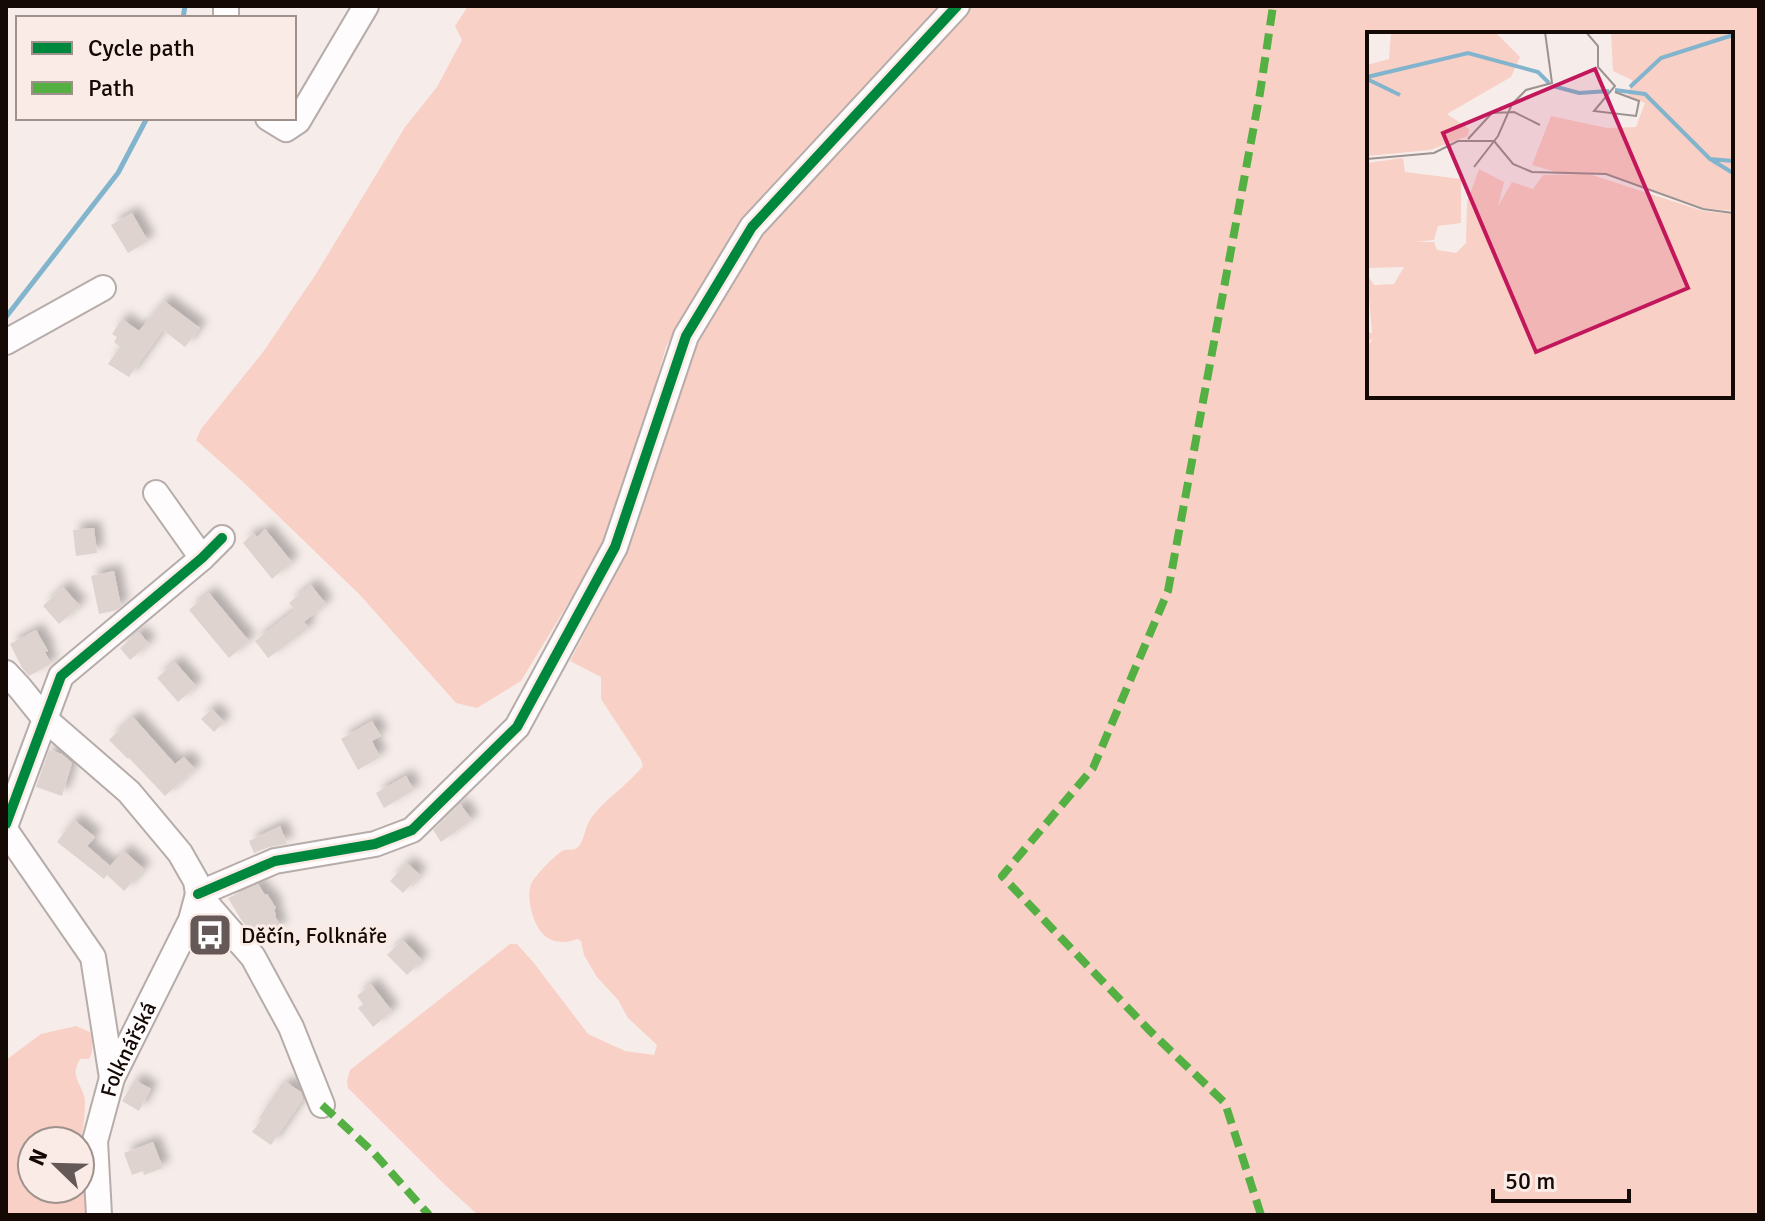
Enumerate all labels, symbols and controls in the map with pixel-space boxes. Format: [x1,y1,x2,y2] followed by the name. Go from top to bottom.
[16,16,296,120] legend
[1367,32,1733,398] inset map
[88,33,195,63] text: Cycle path
[88,73,134,103] text: Path
[186,911,234,959] bus stop icon: Děčín, Folknáře
[241,922,387,949] place label: Děčín, Folknáře
[95,997,162,1100] street label: Folknářská
[16,1125,96,1205] north arrow
[23,1145,53,1170] text: N
[1493,1153,1629,1203] scale bar
[1505,1166,1555,1196] text: 50 m

